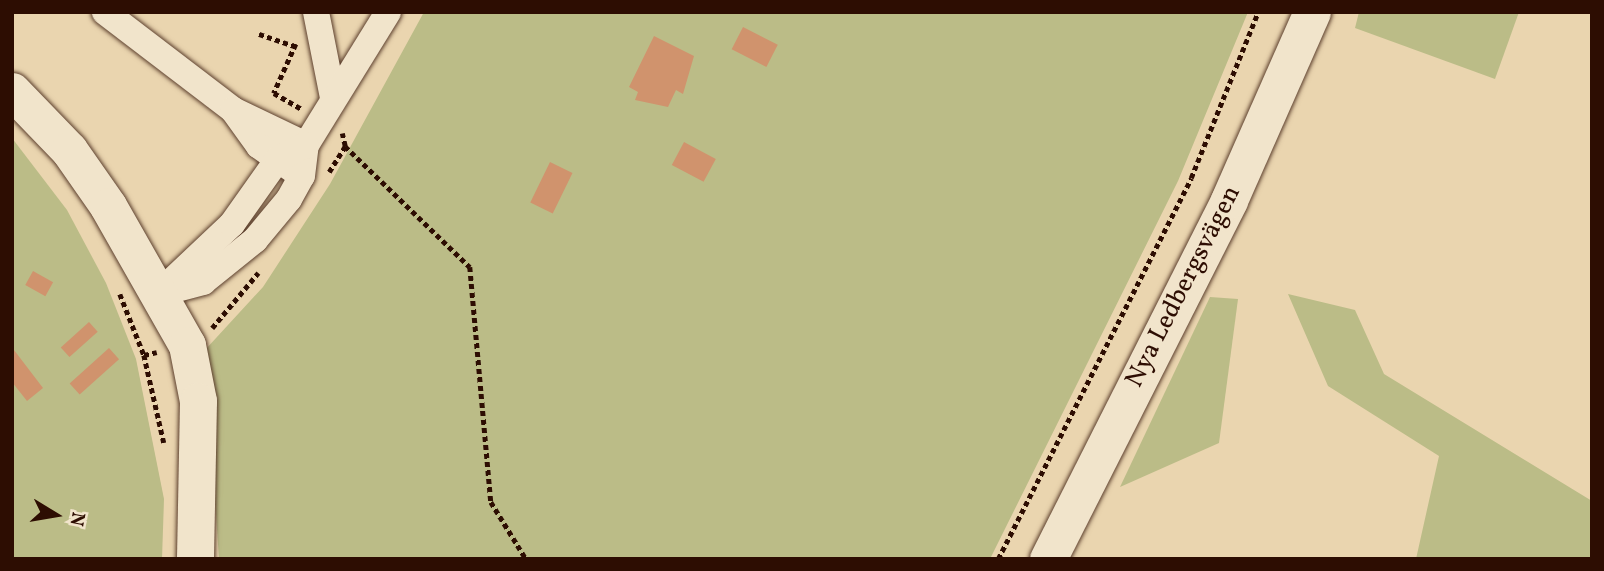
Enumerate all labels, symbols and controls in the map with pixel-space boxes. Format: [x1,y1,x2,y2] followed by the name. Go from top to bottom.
[1120,181,1248,393] street label: Nya Ledbergsvägen
[21,480,91,550] north arrow
[63,510,91,528] text: N

